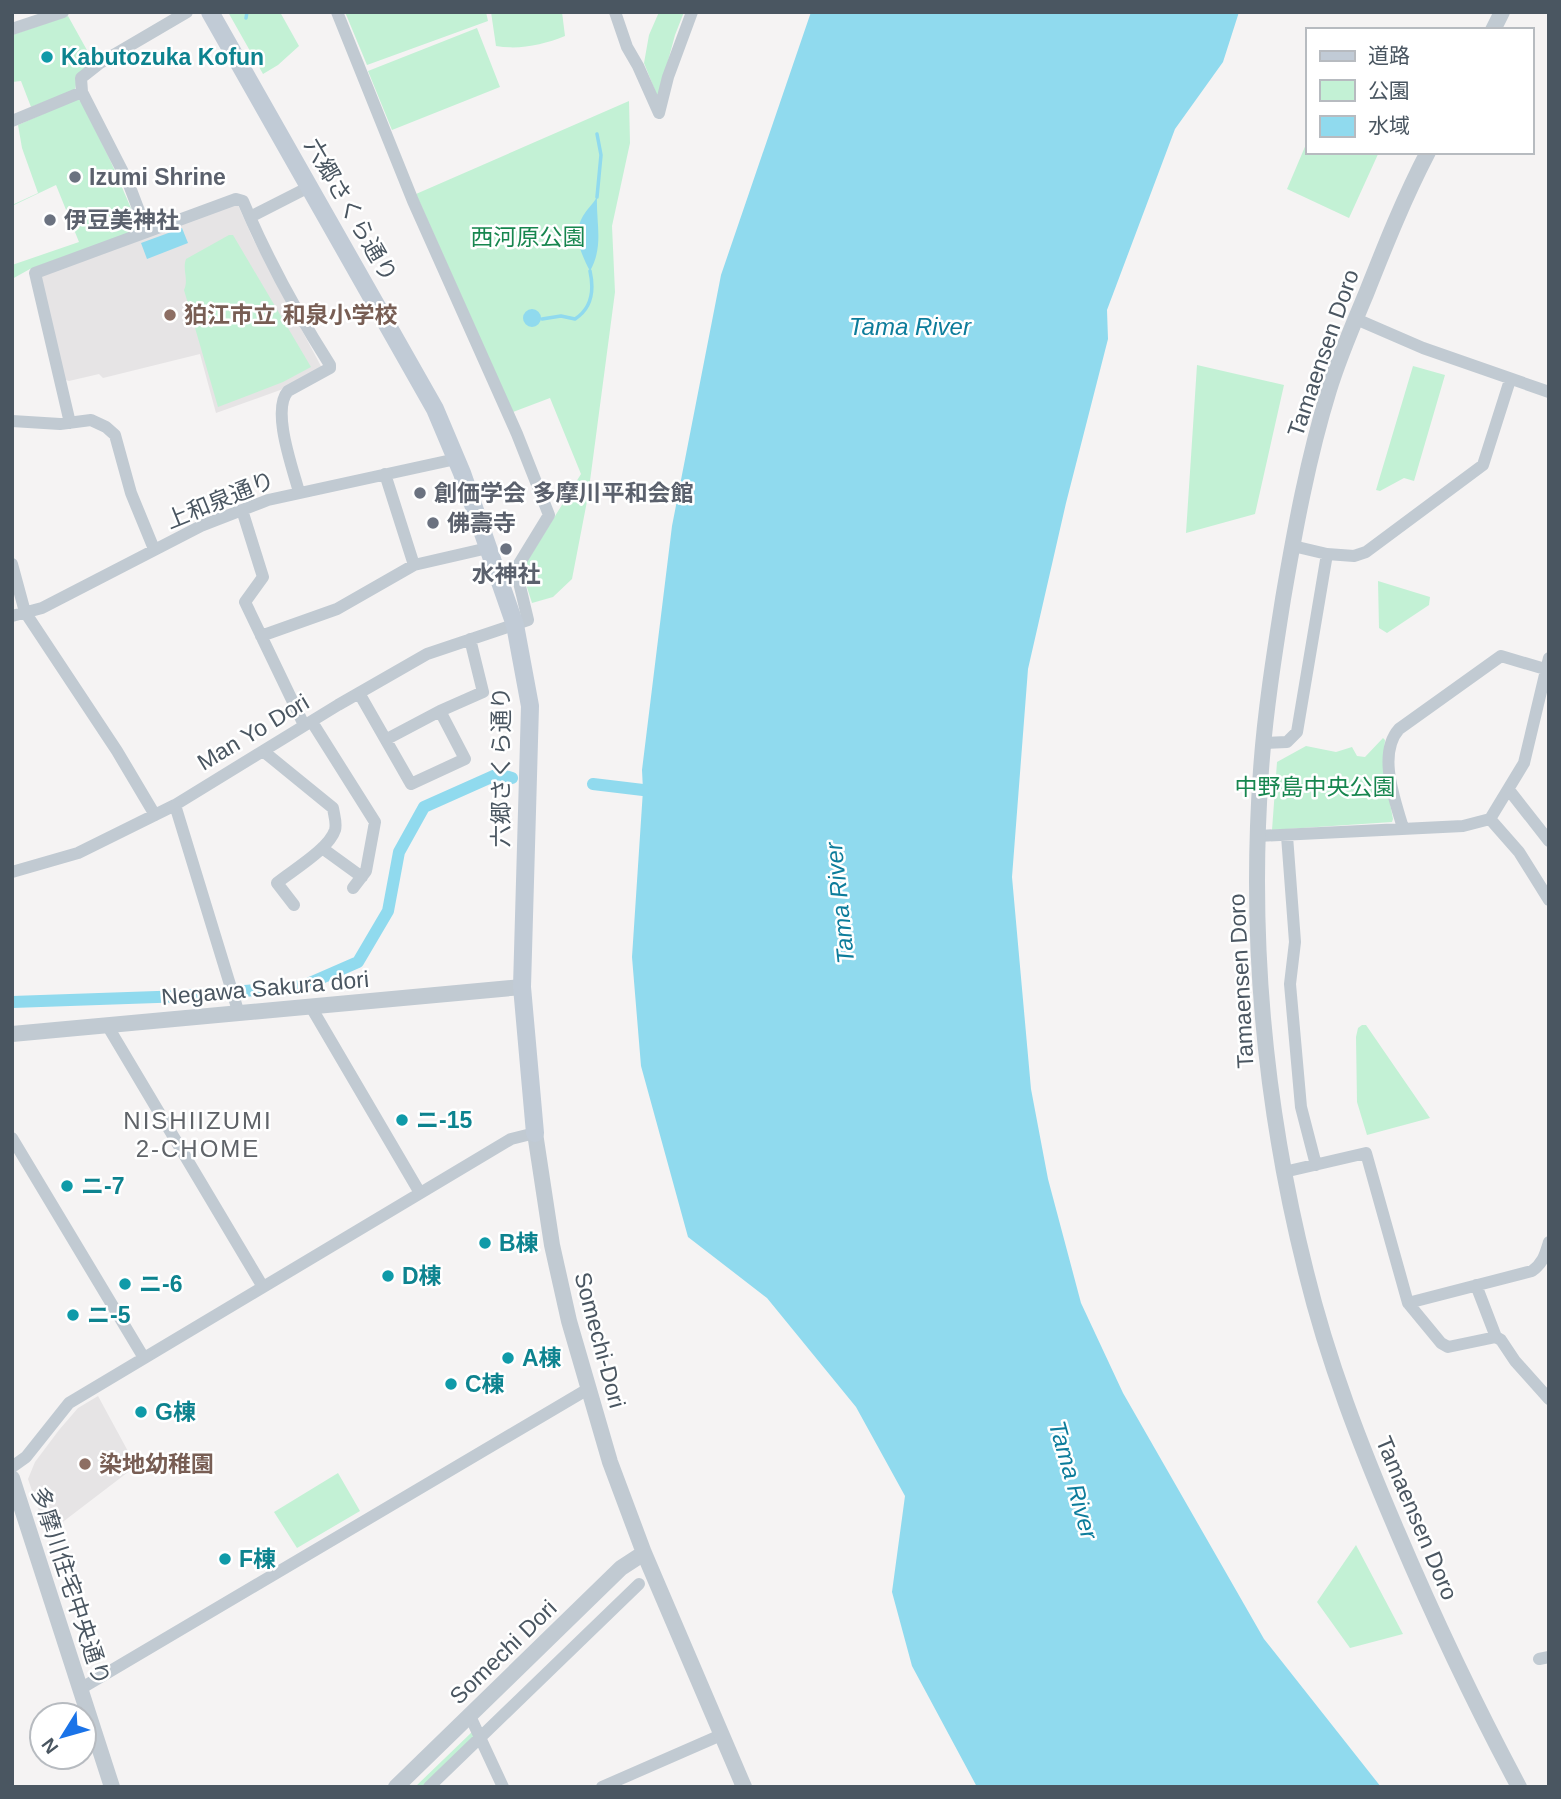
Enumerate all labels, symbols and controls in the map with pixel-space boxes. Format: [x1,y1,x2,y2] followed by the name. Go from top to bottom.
[1306,28,1533,154] legend
[61,44,264,70] place label: Kabutozuka Kofun
[1368,44,1410,67] text: 道路
[39,49,55,65] marker: Kabutozuka Kofun
[1368,79,1410,102] text: 公園
[1368,114,1410,137] text: 水域
[299,134,403,286] street label: 六郷さくら通り
[89,164,226,190] place label: Izumi Shrine
[67,169,83,185] marker: Izumi Shrine
[64,207,179,233] place label: 伊豆美神社
[42,212,58,228] marker: 伊豆美神社
[471,224,586,250] park label: 西河原公園
[1282,266,1364,440] street label: Tamaensen Doro
[184,302,397,328] place label: 狛江市立 和泉小学校
[162,307,178,323] marker: 狛江市立 和泉小学校
[849,313,972,340] water label: Tama River
[162,466,278,534] street label: 上和泉通り
[434,480,693,506] place label: 創価学会 多摩川平和会館
[412,485,428,501] marker: 創価学会 多摩川平和会館
[447,510,516,536] place label: 佛壽寺
[425,515,441,531] marker: 佛壽寺
[498,541,514,557] marker: 水神社
[472,561,541,587] place label: 水神社
[488,687,514,848] street label: 六郷さくら通り
[193,689,313,775] street label: Man Yo Dori
[1235,774,1396,800] park label: 中野島中央公園
[820,840,859,965] water label: Tama River
[1223,893,1259,1069] street label: Tamaensen Doro
[160,966,370,1010] street label: Negawa Sakura dori
[123,1107,273,1162] district label: NISHIIZUMI 2-CHOME
[416,1107,472,1133] place label: ニ-15
[394,1112,410,1128] marker: ニ-15
[81,1173,124,1199] place label: ニ-7
[59,1178,75,1194] marker: ニ-7
[499,1230,539,1256] place label: B棟
[477,1235,493,1251] marker: B棟
[402,1263,442,1289] place label: D棟
[380,1268,396,1284] marker: D棟
[569,1269,631,1411] street label: Somechi-Dori
[139,1271,182,1297] place label: ニ-6
[117,1276,133,1292] marker: ニ-6
[87,1302,131,1328] place label: ニ-5
[65,1307,81,1323] marker: ニ-5
[522,1345,562,1371] place label: A棟
[500,1350,516,1366] marker: A棟
[465,1371,505,1397] place label: C棟
[443,1376,459,1392] marker: C棟
[155,1399,196,1425] place label: G棟
[133,1404,149,1420] marker: G棟
[1044,1418,1104,1543] water label: Tama River
[1371,1432,1463,1604] street label: Tamaensen Doro
[99,1451,214,1477] place label: 染地幼稚園
[77,1456,93,1472] marker: 染地幼稚園
[27,1484,115,1688] street label: 多摩川住宅中央通り
[239,1546,276,1572] place label: F棟
[217,1551,233,1567] marker: F棟
[444,1595,562,1709] street label: Somechi Dori
[28,1701,98,1771] north arrow
[37,1734,62,1758] text: N

